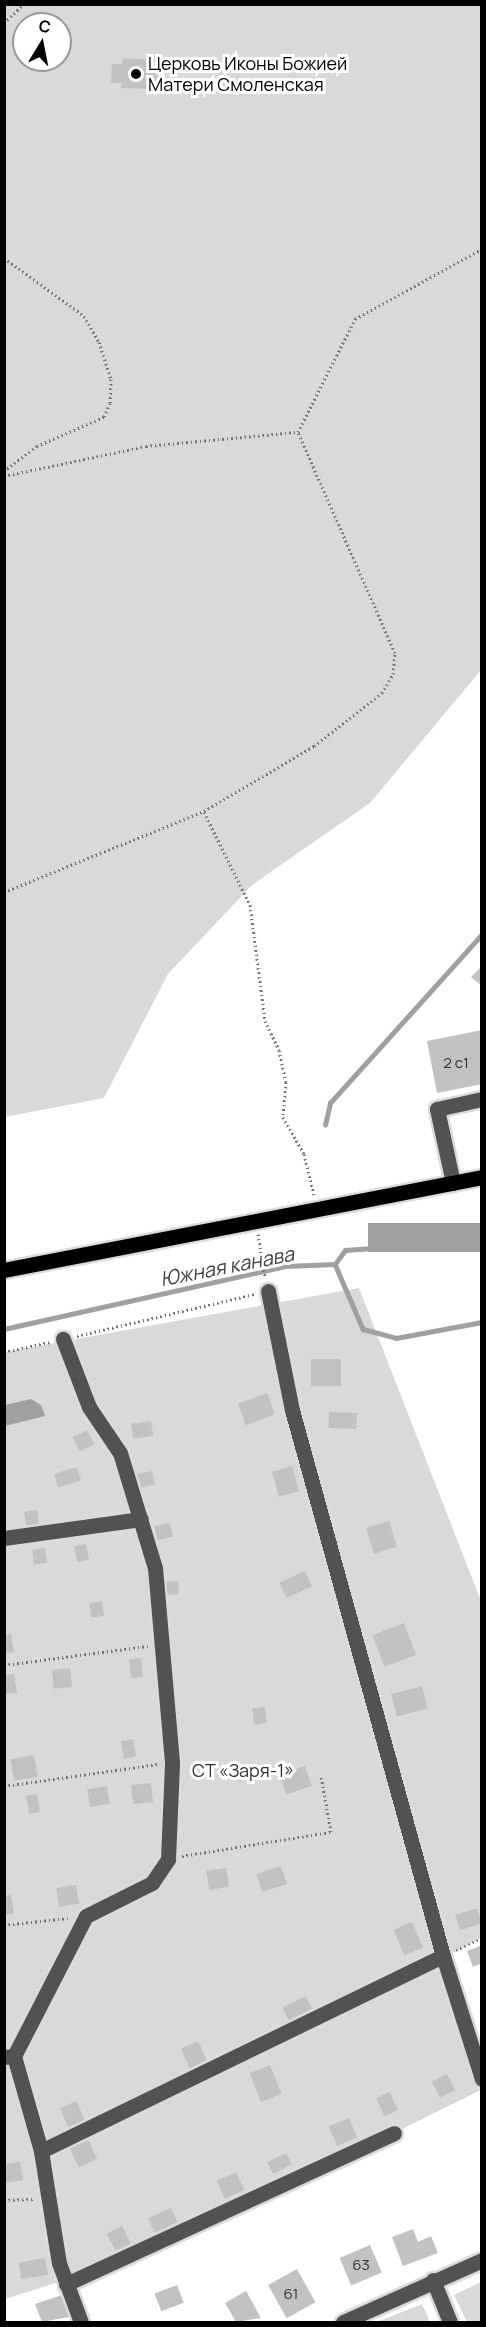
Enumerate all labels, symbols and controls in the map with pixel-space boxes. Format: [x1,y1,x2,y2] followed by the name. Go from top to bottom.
[12,12,72,72] north arrow
[37,14,53,38] text: С
[148,53,347,96] place label: Церковь Иконы Божией Матери Смоленская
[129,67,143,81] marker: Церковь Иконы Божией Матери Смоленская
[443,1054,469,1072] house number: 2 с1
[158,1241,296,1291] water label: Южная канава
[192,1759,294,1781] park label: СТ «Заря-1»
[352,2256,370,2274] house number: 63
[284,2285,298,2303] house number: 61

